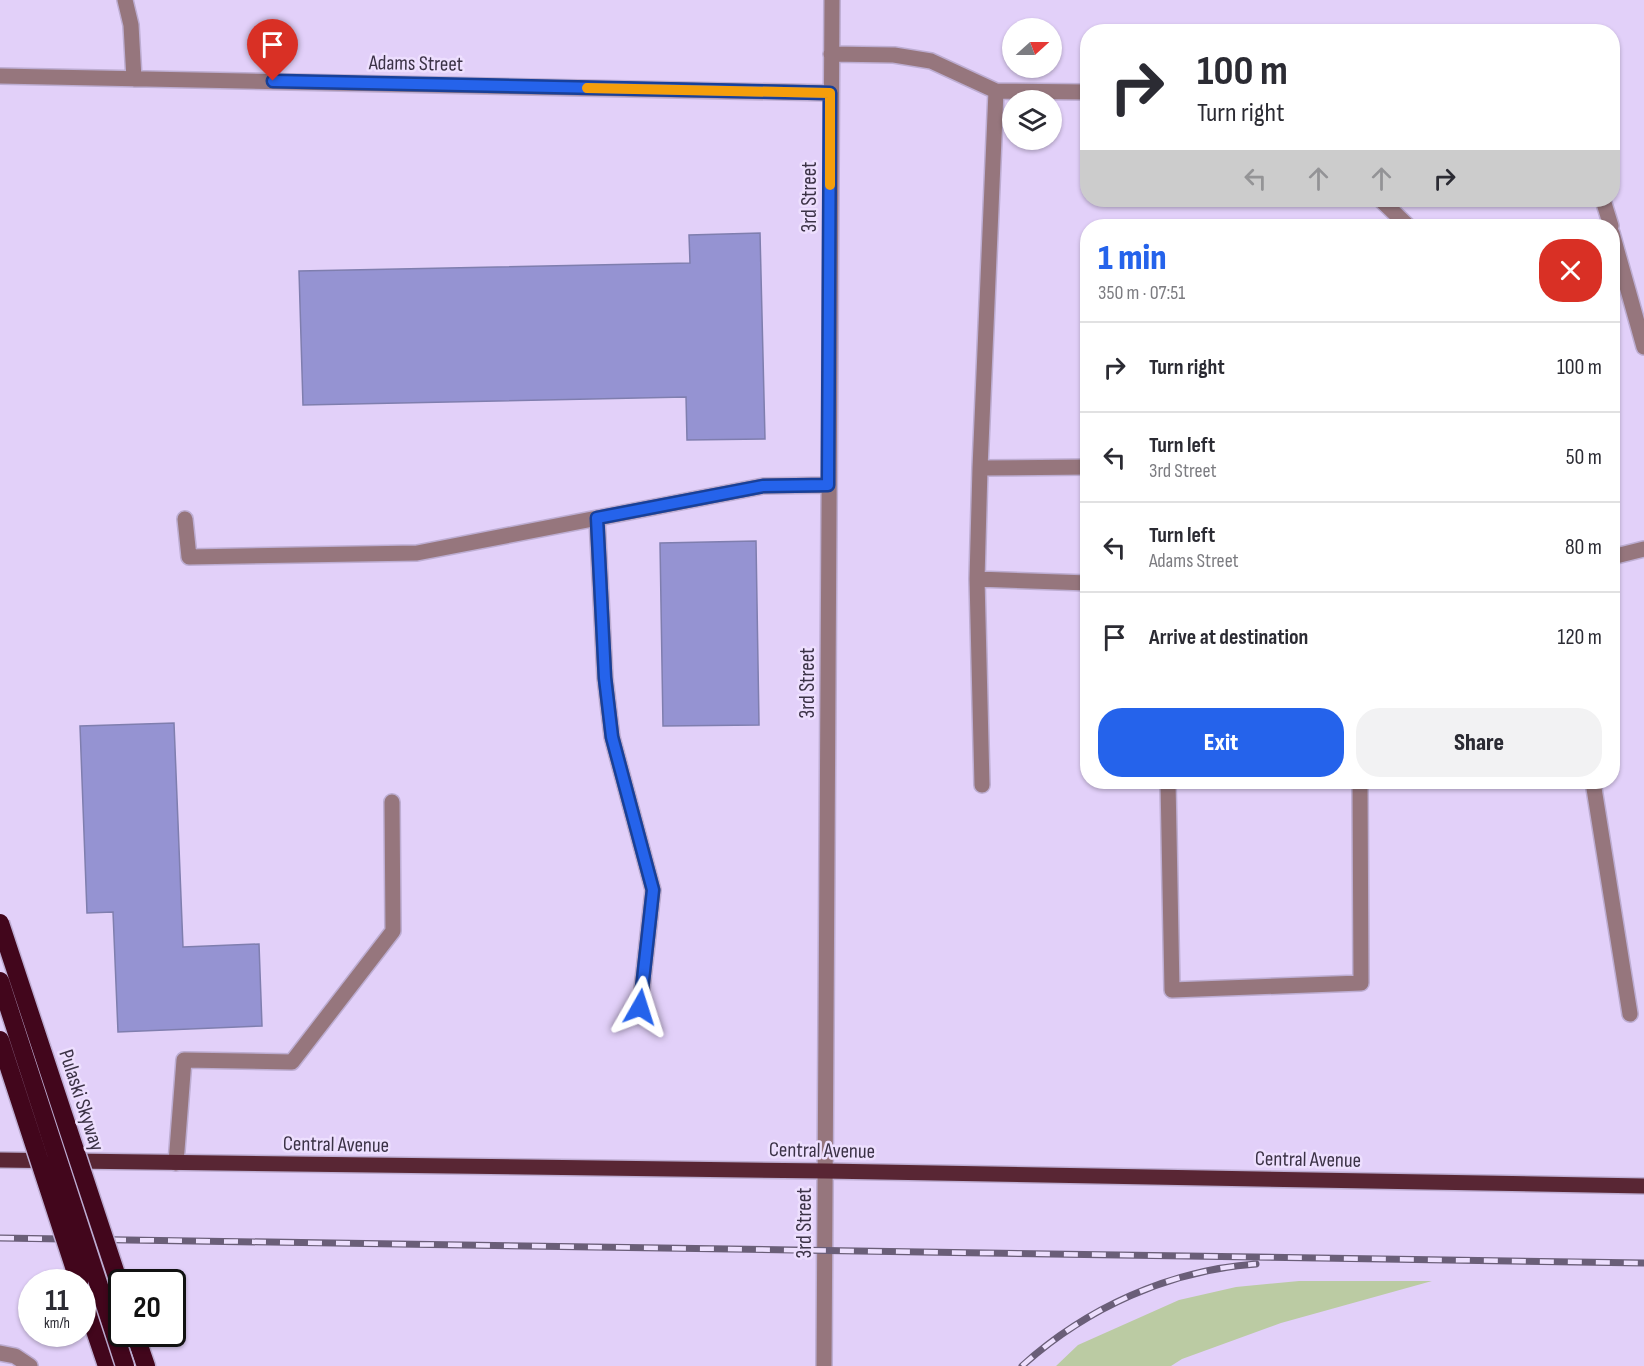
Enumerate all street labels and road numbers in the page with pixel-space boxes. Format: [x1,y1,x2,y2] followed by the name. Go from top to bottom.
[368,50,463,77] street label: Adams Street
[797,162,822,232] street label: 3rd Street
[795,648,820,718] street label: 3rd Street
[53,1046,110,1154] street label: Pulaski Skyway
[283,1131,389,1158] street label: Central Avenue
[769,1137,875,1164] street label: Central Avenue
[1255,1146,1361,1173] street label: Central Avenue
[792,1188,817,1258] street label: 3rd Street

